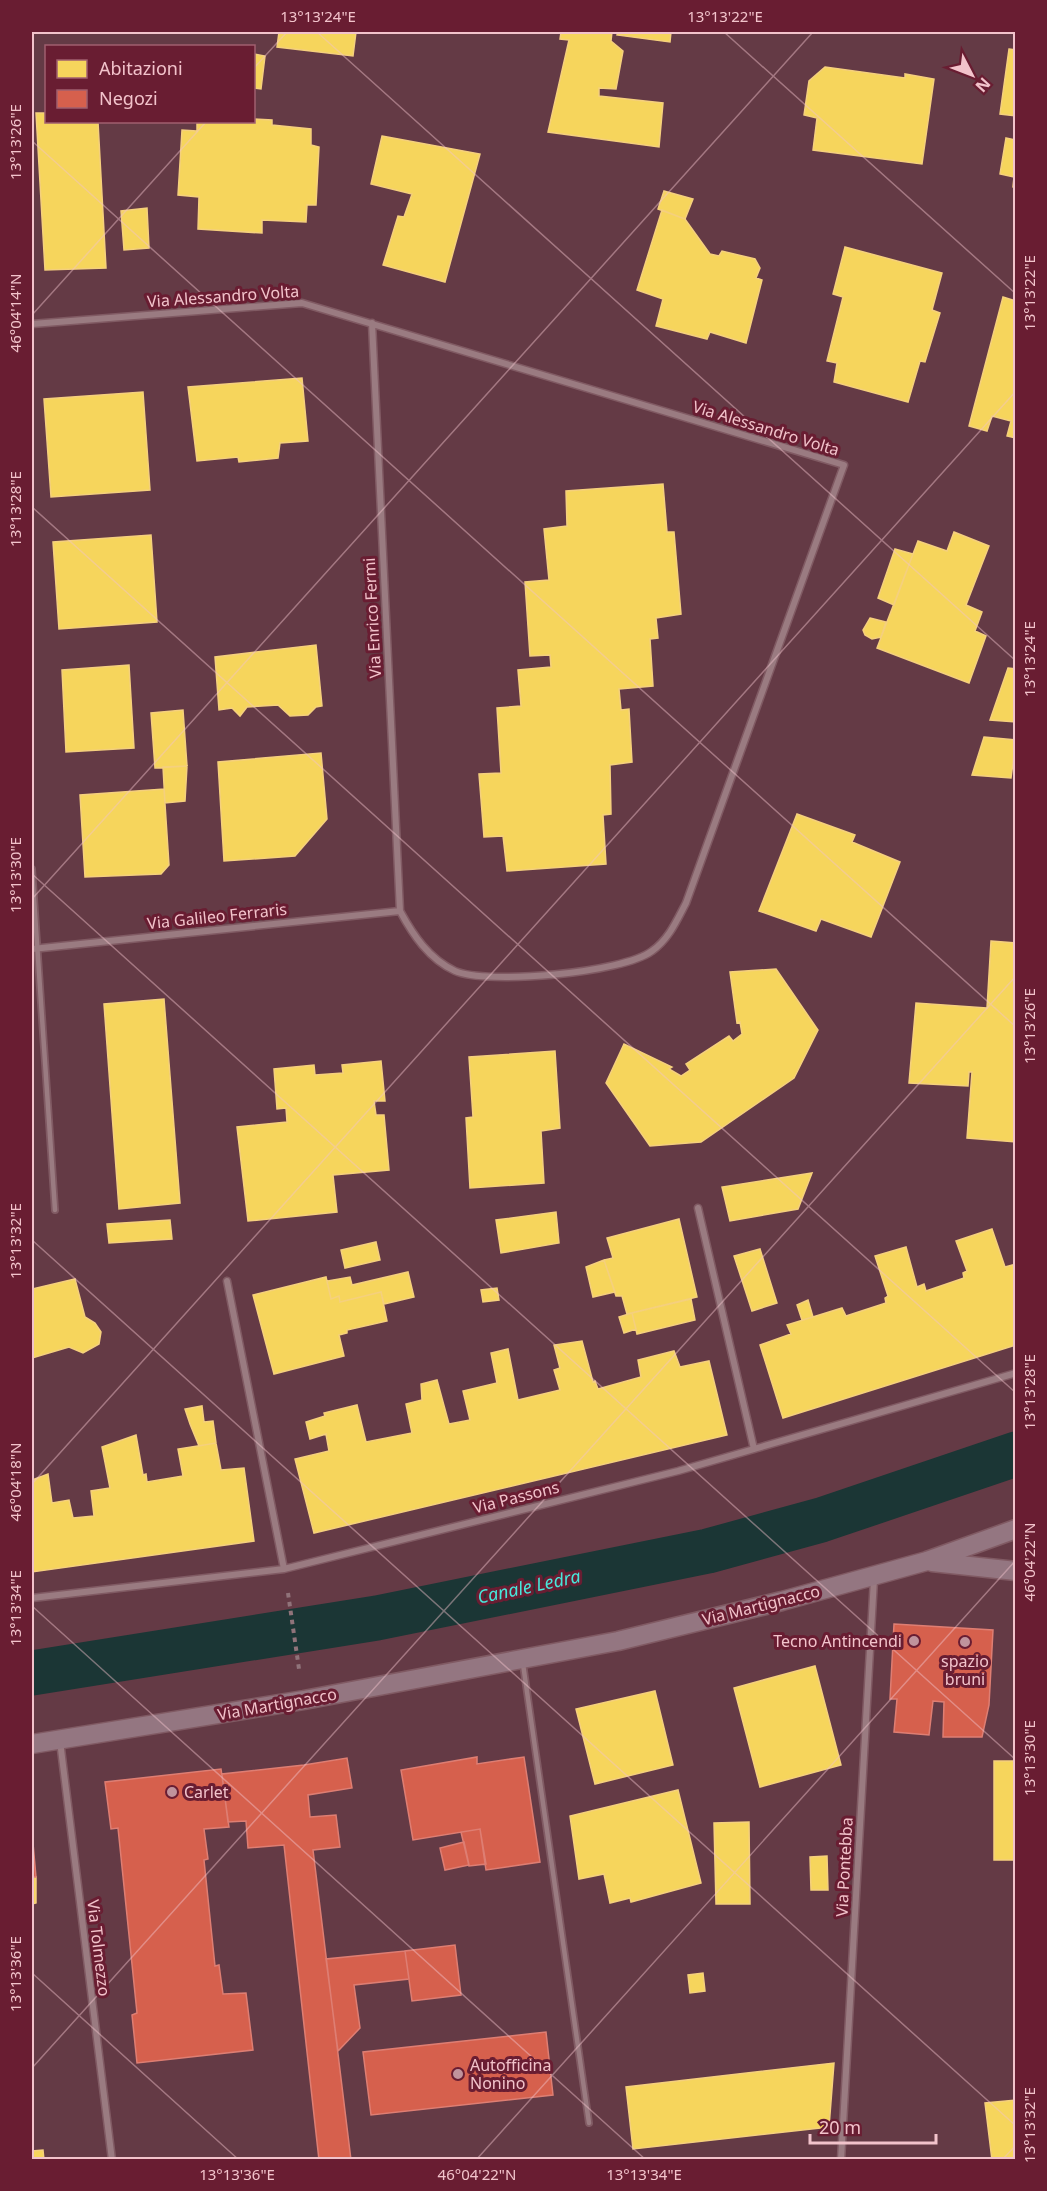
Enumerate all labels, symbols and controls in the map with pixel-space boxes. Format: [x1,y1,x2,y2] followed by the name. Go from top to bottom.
[280,6,356,26] text: 13°13'24"E
[687,6,763,26] text: 13°13'22"E
[45,45,255,123] legend
[942,45,1002,105] north arrow
[99,56,183,80] text: Abitazioni
[971,73,996,97] text: N
[99,86,158,110] text: Negozi
[5,104,25,180] text: 13°13'26"E
[1019,255,1039,331] text: 13°13'22"E
[5,274,25,352] text: 46°04'14"N
[146,280,300,312] street label: Via Alessandro Volta
[690,395,842,461] street label: Via Alessandro Volta
[5,471,25,547] text: 13°13'28"E
[358,557,386,679] street label: Via Enrico Fermi
[1019,621,1039,697] text: 13°13'24"E
[5,837,25,913] text: 13°13'30"E
[146,898,288,934] street label: Via Galileo Ferraris
[1019,988,1039,1064] text: 13°13'26"E
[5,1203,25,1279] text: 13°13'32"E
[1019,1354,1039,1430] text: 13°13'28"E
[5,1443,25,1521] text: 46°04'18"N
[471,1476,561,1518] street label: Via Passons
[1019,1523,1039,1601] text: 46°04'22"N
[475,1563,583,1609] water label: Canale Ledra
[5,1570,25,1646] text: 13°13'34"E
[700,1580,822,1630] street label: Via Martignacco
[773,1630,902,1652] place label: Tecno Antincendi
[907,1634,921,1648] marker: Tecno Antincendi
[958,1635,972,1649] marker: spazio bruni
[941,1650,989,1690] place label: spazio bruni
[216,1683,338,1725] street label: Via Martignacco
[1019,1720,1039,1796] text: 13°13'30"E
[184,1781,229,1803] place label: Carlet
[165,1785,179,1799] marker: Carlet
[830,1817,858,1917] street label: Via Pontebba
[82,1899,116,1997] street label: Via Tolmezzo
[5,1936,25,2012] text: 13°13'36"E
[470,2054,551,2094] place label: Autofficina Nonino
[451,2067,465,2081] marker: Autofficina Nonino
[1019,2087,1039,2163] text: 13°13'32"E
[810,2107,936,2145] scale bar
[819,2115,861,2139] text: 20 m
[199,2164,275,2184] text: 13°13'36"E
[438,2164,516,2184] text: 46°04'22"N
[606,2164,682,2184] text: 13°13'34"E

